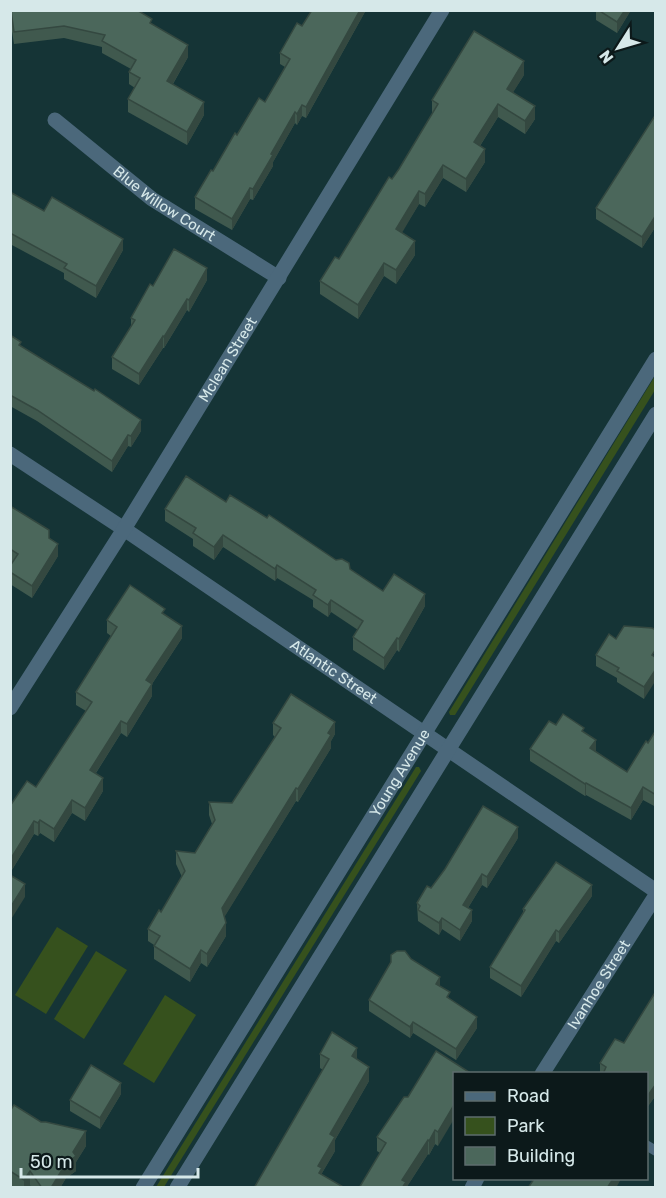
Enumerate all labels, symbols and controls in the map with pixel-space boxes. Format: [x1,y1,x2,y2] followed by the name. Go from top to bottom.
[588,18,648,78] north arrow
[595,46,617,67] text: N
[110,162,219,245] street label: Blue Willow Court
[195,313,261,405] street label: Mclean Street
[287,636,381,708] street label: Atlantic Street
[366,726,434,820] street label: Young Avenue
[564,936,634,1033] street label: Ivanhoe Street
[453,1072,648,1180] legend
[507,1085,550,1107] text: Road
[507,1115,545,1137] text: Park
[21,1141,198,1179] scale bar
[507,1145,575,1167] text: Building
[30,1151,73,1173] text: 50 m

